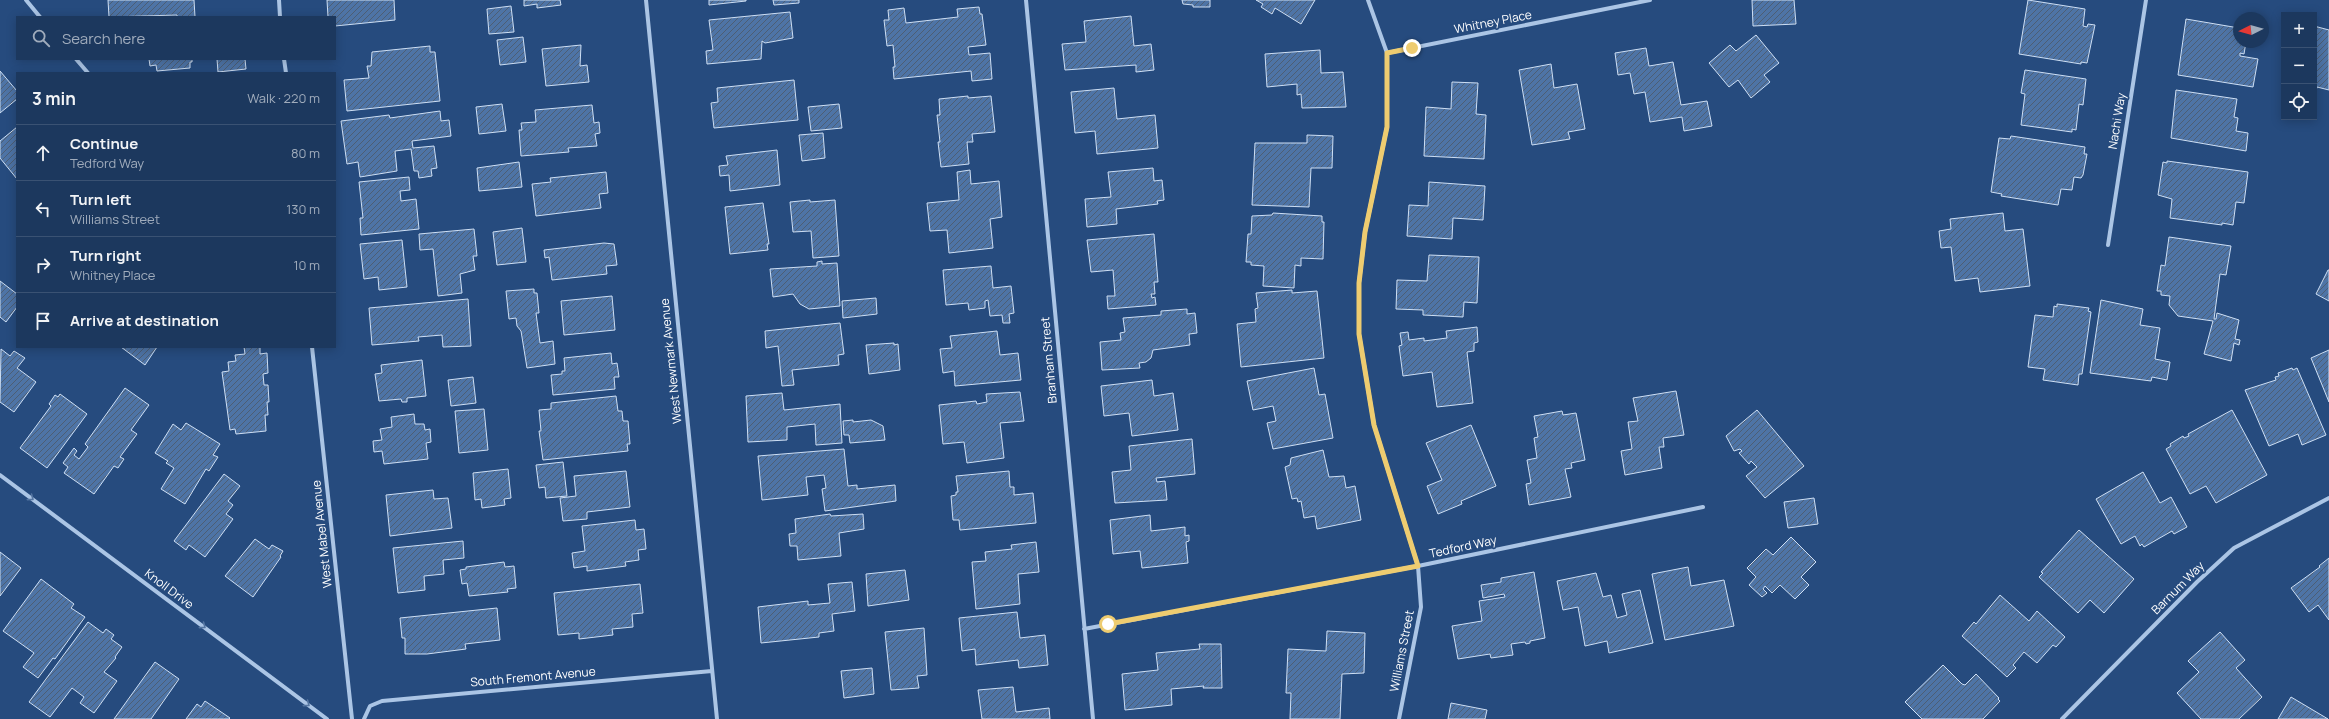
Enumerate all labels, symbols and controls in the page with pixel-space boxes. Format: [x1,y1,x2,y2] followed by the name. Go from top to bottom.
[1453,6,1533,37] street label: Whitney Place
[2233,12,2269,48] north arrow
[2281,12,2317,120] map controls
[2281,12,2317,48] button: +
[16,16,336,60] search box
[30,27,52,49] icon: search
[62,28,145,49] text: Search here
[1403,39,1421,57] route end
[2281,48,2317,84] button: −
[2281,84,2317,120] button: locate
[32,87,76,110] text: 3 min
[247,89,320,107] text: Walk · 220 m
[2104,91,2129,150] street label: Nachi Way
[70,133,138,154] text: Continue
[32,142,54,164] icon: ahead
[291,144,320,162] text: 80 m
[70,154,144,172] text: Tedford Way
[70,189,132,210] text: Turn left
[32,198,54,220] icon: left
[286,200,320,218] text: 130 m
[70,210,160,228] text: Williams Street
[70,245,141,266] text: Turn right
[32,254,54,276] icon: right
[293,256,320,274] text: 10 m
[70,266,155,284] text: Whitney Place
[655,298,686,425] street label: West Newmark Avenue
[32,310,54,332] icon: arrive
[70,310,219,331] text: Arrive at destination
[1036,316,1061,404] street label: Branham Street
[307,479,336,589] street label: West Mabel Avenue
[27,493,34,500] one-way arrow
[1428,531,1499,562] street label: Tedford Way
[2147,557,2208,618] street label: Barnum Way
[141,565,197,613] street label: Knoll Drive
[1385,608,1418,693] street label: Williams Street
[1099,615,1117,633] route start
[198,622,205,629] one-way arrow
[470,663,596,690] street label: South Fremont Avenue
[302,699,309,706] one-way arrow

